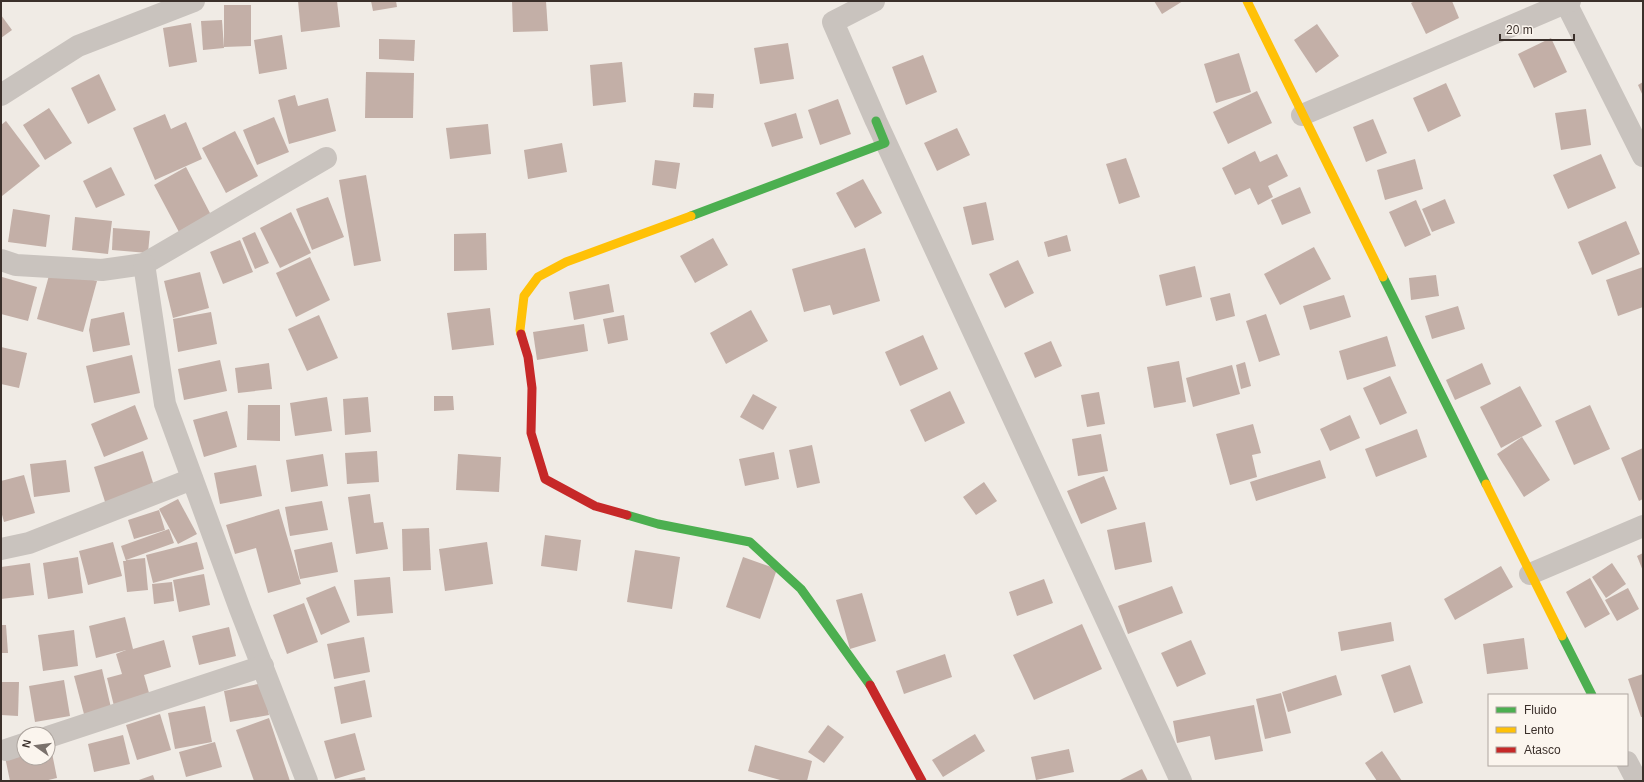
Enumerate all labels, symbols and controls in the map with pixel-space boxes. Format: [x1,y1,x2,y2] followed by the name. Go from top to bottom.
[1500,16,1574,42] scale bar
[1506,23,1533,37] text: 20 m
[1488,694,1628,766] legend
[1524,703,1557,717] text: Fluido
[1524,723,1554,737] text: Lento
[16,726,56,766] north arrow
[20,738,33,749] text: N
[1524,743,1561,757] text: Atasco

